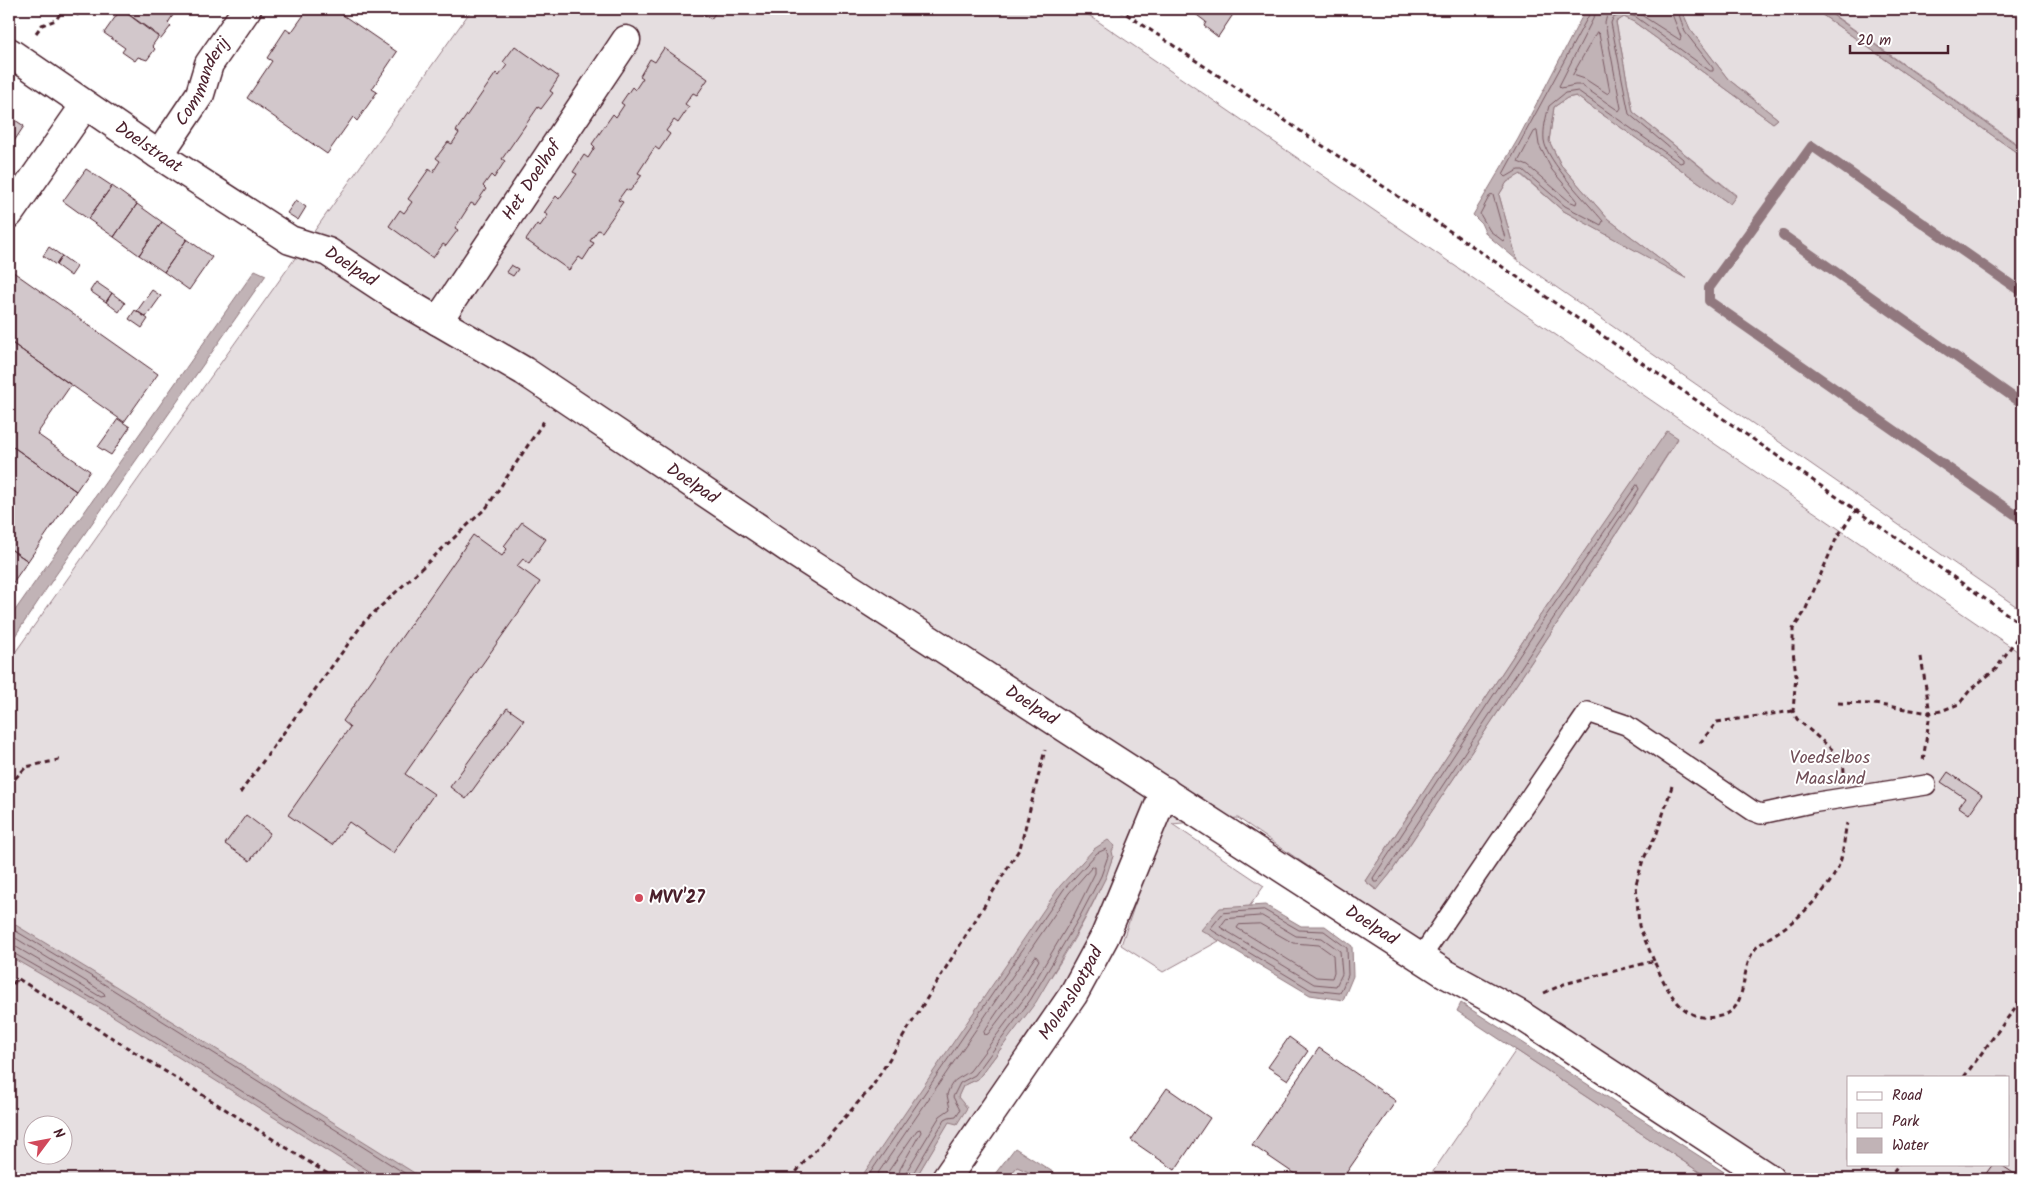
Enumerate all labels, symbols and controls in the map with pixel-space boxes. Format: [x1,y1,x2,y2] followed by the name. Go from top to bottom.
[1850,22,1947,54] scale bar
[1857,29,1891,53] text: 20 m
[168,30,239,132] street label: Commanderij
[108,114,189,182] street label: Doelstraat
[495,133,571,227] street label: Het Doelhof
[318,239,384,296] street label: Doelpad
[660,456,725,513] street label: Doelpad
[999,678,1064,734] street label: Doelpad
[1790,744,1870,794] park label: Voedselbos Maasland
[649,884,705,913] place label: MVV'27
[633,892,645,904] marker: MVV'27
[1339,898,1404,954] street label: Doelpad
[1031,940,1112,1046] street label: Molenslootpad
[1847,1076,2010,1166] legend
[1892,1084,1923,1108] text: Road
[1892,1110,1920,1134] text: Park
[22,1116,72,1166] north arrow
[47,1124,70,1143] text: N
[1892,1134,1929,1158] text: Water

